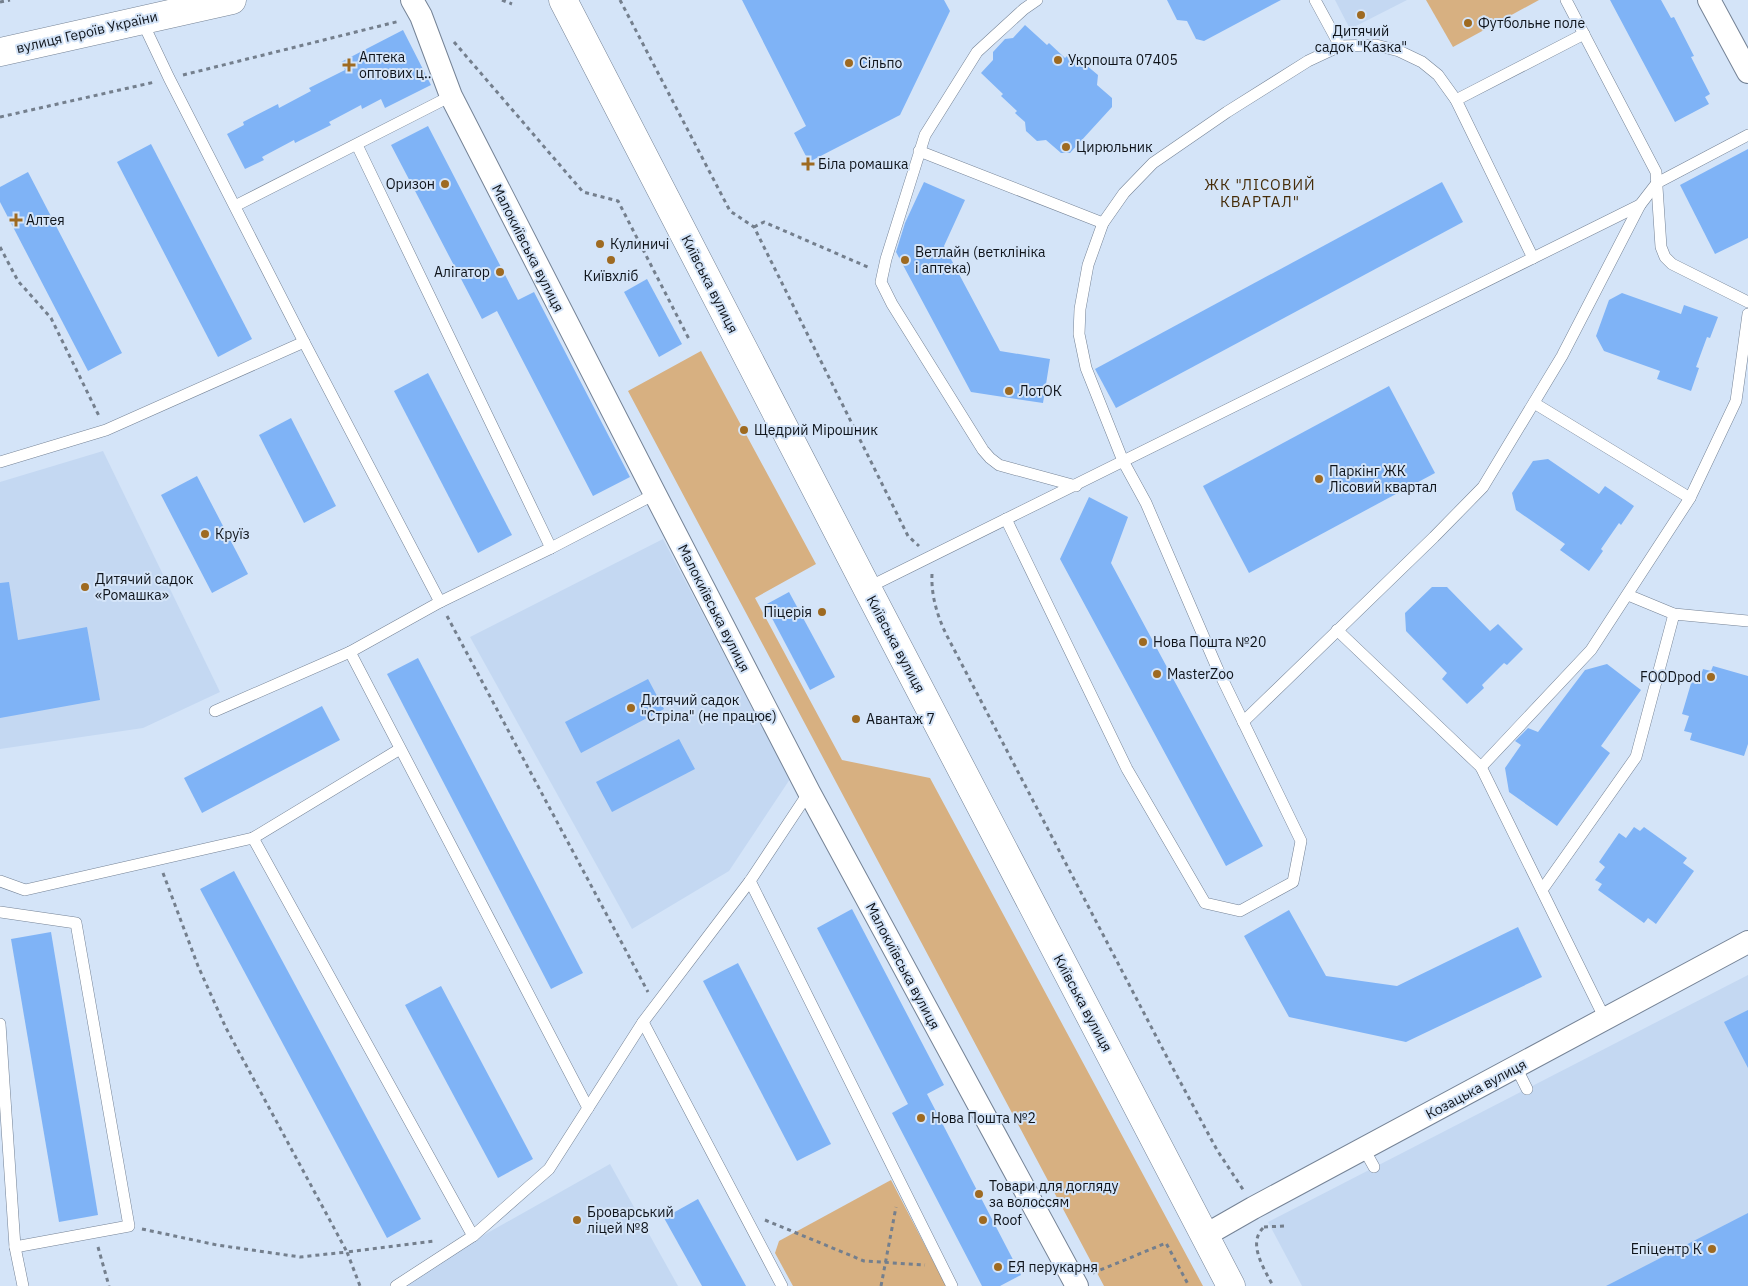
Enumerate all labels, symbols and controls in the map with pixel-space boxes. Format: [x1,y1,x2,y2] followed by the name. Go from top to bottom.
[14,7,160,57] street label: вулиця Героїв України
[1355,9,1367,21] marker: Дитячий садок "Казка"
[1478,14,1586,32] place label: Футбольне поле
[1462,17,1474,29] marker: Футбольне поле
[1315,22,1407,56] place label: Дитячий садок "Казка"
[359,48,431,82] place label: Аптека оптових ц‥
[1068,51,1178,69] place label: Укрпошта 07405
[859,54,902,72] place label: Сільпо
[1052,54,1064,66] marker: Укрпошта 07405
[843,57,855,69] marker: Сільпо
[343,59,355,71] marker: Аптека оптових ц‥
[1076,138,1153,156] place label: Цирюльник
[1060,141,1072,153] marker: Цирюльник
[818,155,909,173] place label: Біла ромашка
[802,158,814,170] marker: Біла ромашка
[386,175,435,193] place label: Оризон
[1204,175,1316,211] district label: ЖК "ЛІСОВИЙ КВАРТАЛ"
[439,178,451,190] marker: Оризон
[488,181,568,315] street label: Малокиївська вулиця
[26,211,65,229] place label: Алтея
[10,214,22,226] marker: Алтея
[678,232,742,336] street label: Київська вулиця
[610,235,669,253] place label: Кулиничі
[594,238,606,250] marker: Кулиничі
[915,243,1046,277] place label: Ветлайн (ветклініка і аптека)
[605,254,617,266] marker: Київхліб
[899,254,911,266] marker: Ветлайн (ветклініка і аптека)
[434,263,490,281] place label: Алігатор
[494,266,506,278] marker: Алігатор
[584,267,639,285] place label: Київхліб
[1019,382,1062,400] place label: ЛотОК
[1003,385,1015,397] marker: ЛотОК
[754,421,878,439] place label: Щедрий Мірошник
[738,424,750,436] marker: Щедрий Мірошник
[1329,462,1437,496] place label: Паркінг ЖК Лісовий квартал
[1313,473,1325,485] marker: Паркінг ЖК Лісовий квартал
[215,525,250,543] place label: Круїз
[199,528,211,540] marker: Круїз
[674,541,754,675] street label: Малокиївська вулиця
[95,570,194,604] place label: Дитячий садок «Ромашка»
[79,581,91,593] marker: Дитячий садок «Ромашка»
[863,592,929,696] street label: Київська вулиця
[764,603,812,621] place label: Піцерія
[816,606,828,618] marker: Піцерія
[1153,633,1266,651] place label: Нова Пошта №20
[1137,636,1149,648] marker: Нова Пошта №20
[1167,665,1234,683] place label: MasterZoo
[1151,668,1163,680] marker: MasterZoo
[1640,668,1701,686] place label: FOODpod
[1705,671,1717,683] marker: FOODpod
[641,691,777,725] place label: Дитячий садок "Стріла" (не працює)
[625,702,637,714] marker: Дитячий садок "Стріла" (не працює)
[866,710,935,728] place label: Авантаж 7
[850,713,862,725] marker: Авантаж 7
[862,899,944,1033] street label: Малокиївська вулиця
[1050,951,1116,1055] street label: Київська вулиця
[1423,1055,1529,1123] street label: Козацька вулиця
[931,1109,1036,1127] place label: Нова Пошта №2
[915,1112,927,1124] marker: Нова Пошта №2
[989,1177,1119,1211] place label: Товари для догляду за волоссям
[973,1188,985,1200] marker: Товари для догляду за волоссям
[587,1203,674,1237] place label: Броварський ліцей №8
[993,1211,1022,1229] place label: Roof
[571,1214,583,1226] marker: Броварський ліцей №8
[977,1214,989,1226] marker: Roof
[1631,1240,1702,1258] place label: Епіцентр К
[1706,1243,1718,1255] marker: Епіцентр К
[1008,1258,1098,1276] place label: ЕЯ перукарня
[992,1261,1004,1273] marker: ЕЯ перукарня

